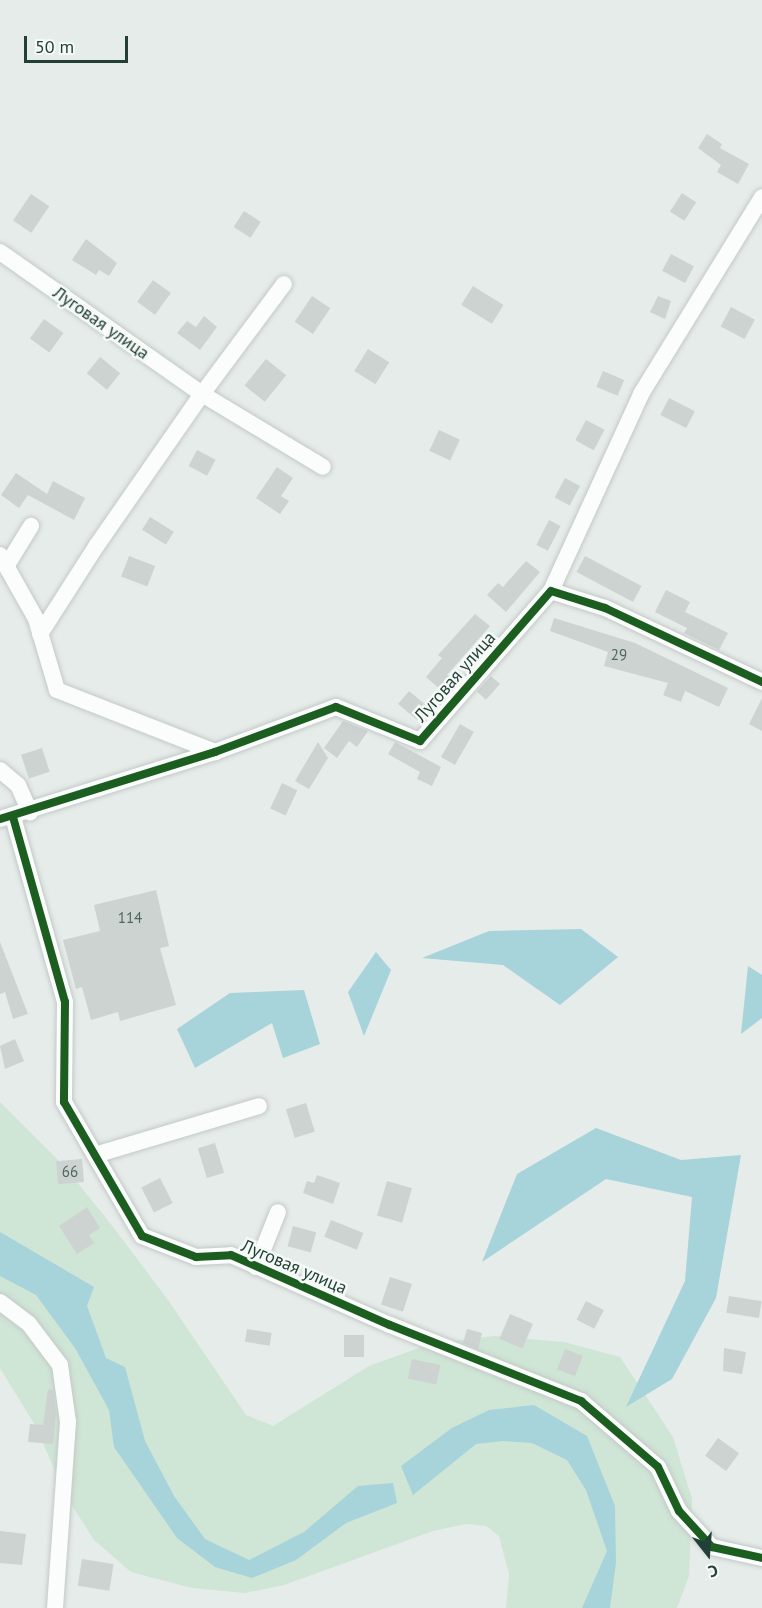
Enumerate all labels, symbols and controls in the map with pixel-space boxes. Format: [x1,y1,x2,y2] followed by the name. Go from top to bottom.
[27,24,130,62] scale bar
[35,35,74,58] text: 50 m
[49,282,153,364] street label: Луговая улица
[410,627,500,727] street label: Луговая улица
[611,646,627,664] house number: 29
[118,909,142,927] house number: 114
[62,1163,78,1181] house number: 66
[238,1235,350,1299] street label: Луговая улица
[678,1524,738,1584] north arrow
[706,1560,720,1582] text: С

